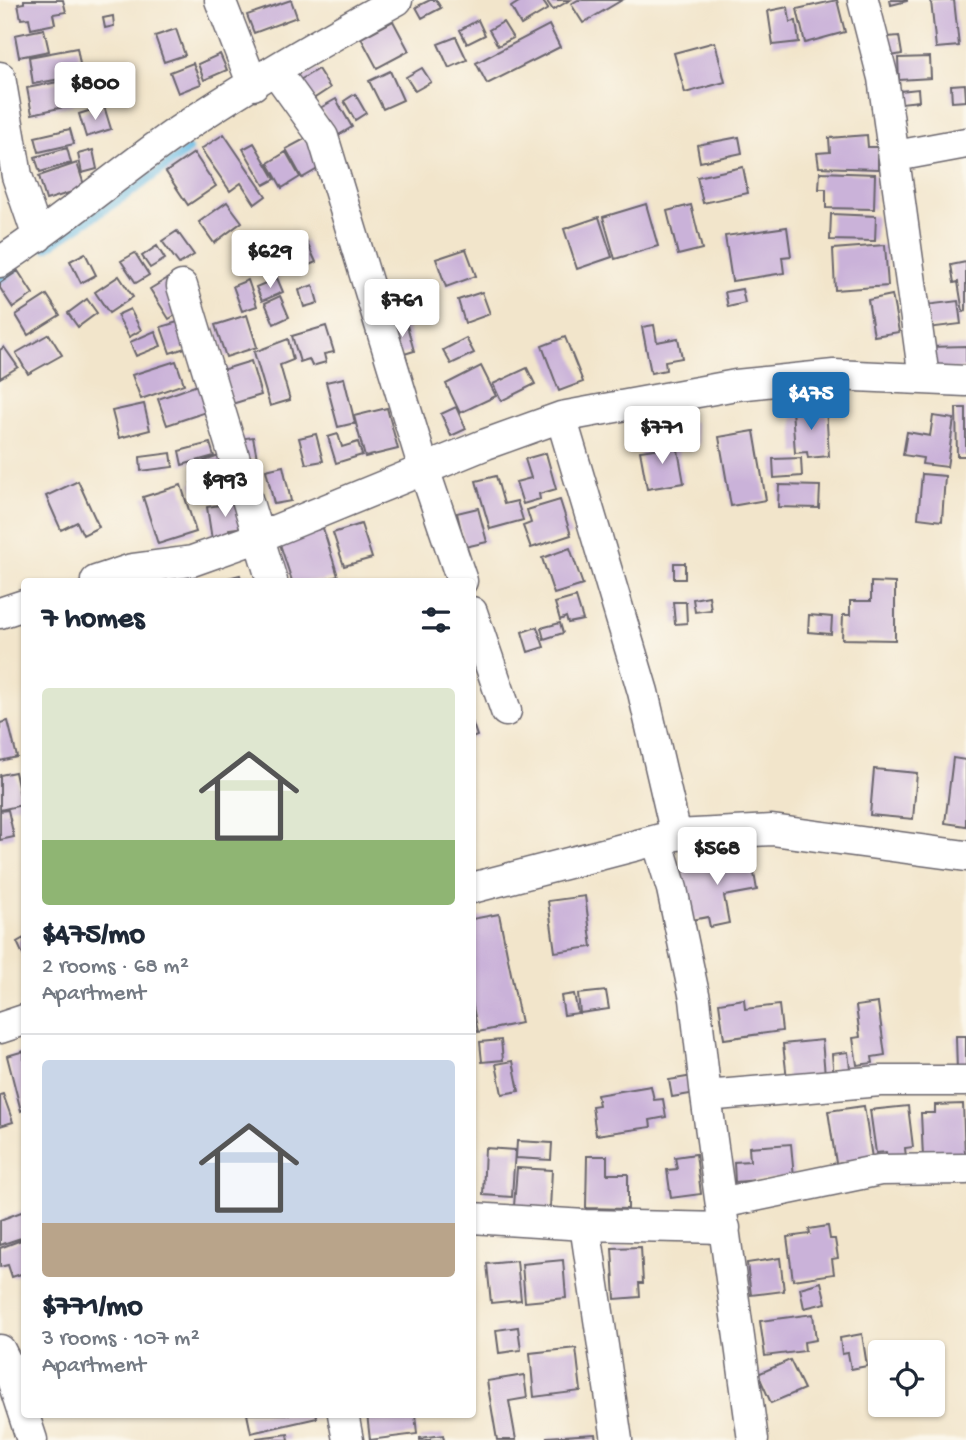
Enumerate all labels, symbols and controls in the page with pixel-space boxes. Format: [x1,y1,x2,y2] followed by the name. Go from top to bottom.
[54,62,136,122] pin: $800
[70,71,120,98] text: $800
[229,230,311,290] pin: $629
[248,239,292,266] text: $629
[361,280,443,339] pin: $761
[380,288,424,315] text: $761
[770,372,852,432] pin: $475
[788,381,834,408] text: $475
[621,406,703,466] pin: $771
[640,415,684,442] text: $771
[184,460,266,519] pin: $993
[202,468,248,495] text: $993
[417,601,455,639] icon: filters
[42,603,144,638] text: 7 homes
[186,733,312,859] icon: home
[676,828,758,887] pin: $568
[694,836,740,863] text: $568
[42,919,145,954] text: $475/mo
[42,954,189,981] text: 2 rooms · 68 m²
[42,981,146,1008] text: Apartment
[186,1105,312,1231] icon: home
[42,1291,143,1326] text: $771/mo
[42,1326,200,1353] text: 3 rooms · 107 m²
[868,1340,945,1417] map controls
[868,1340,945,1417] button: locate
[42,1353,146,1380] text: Apartment

